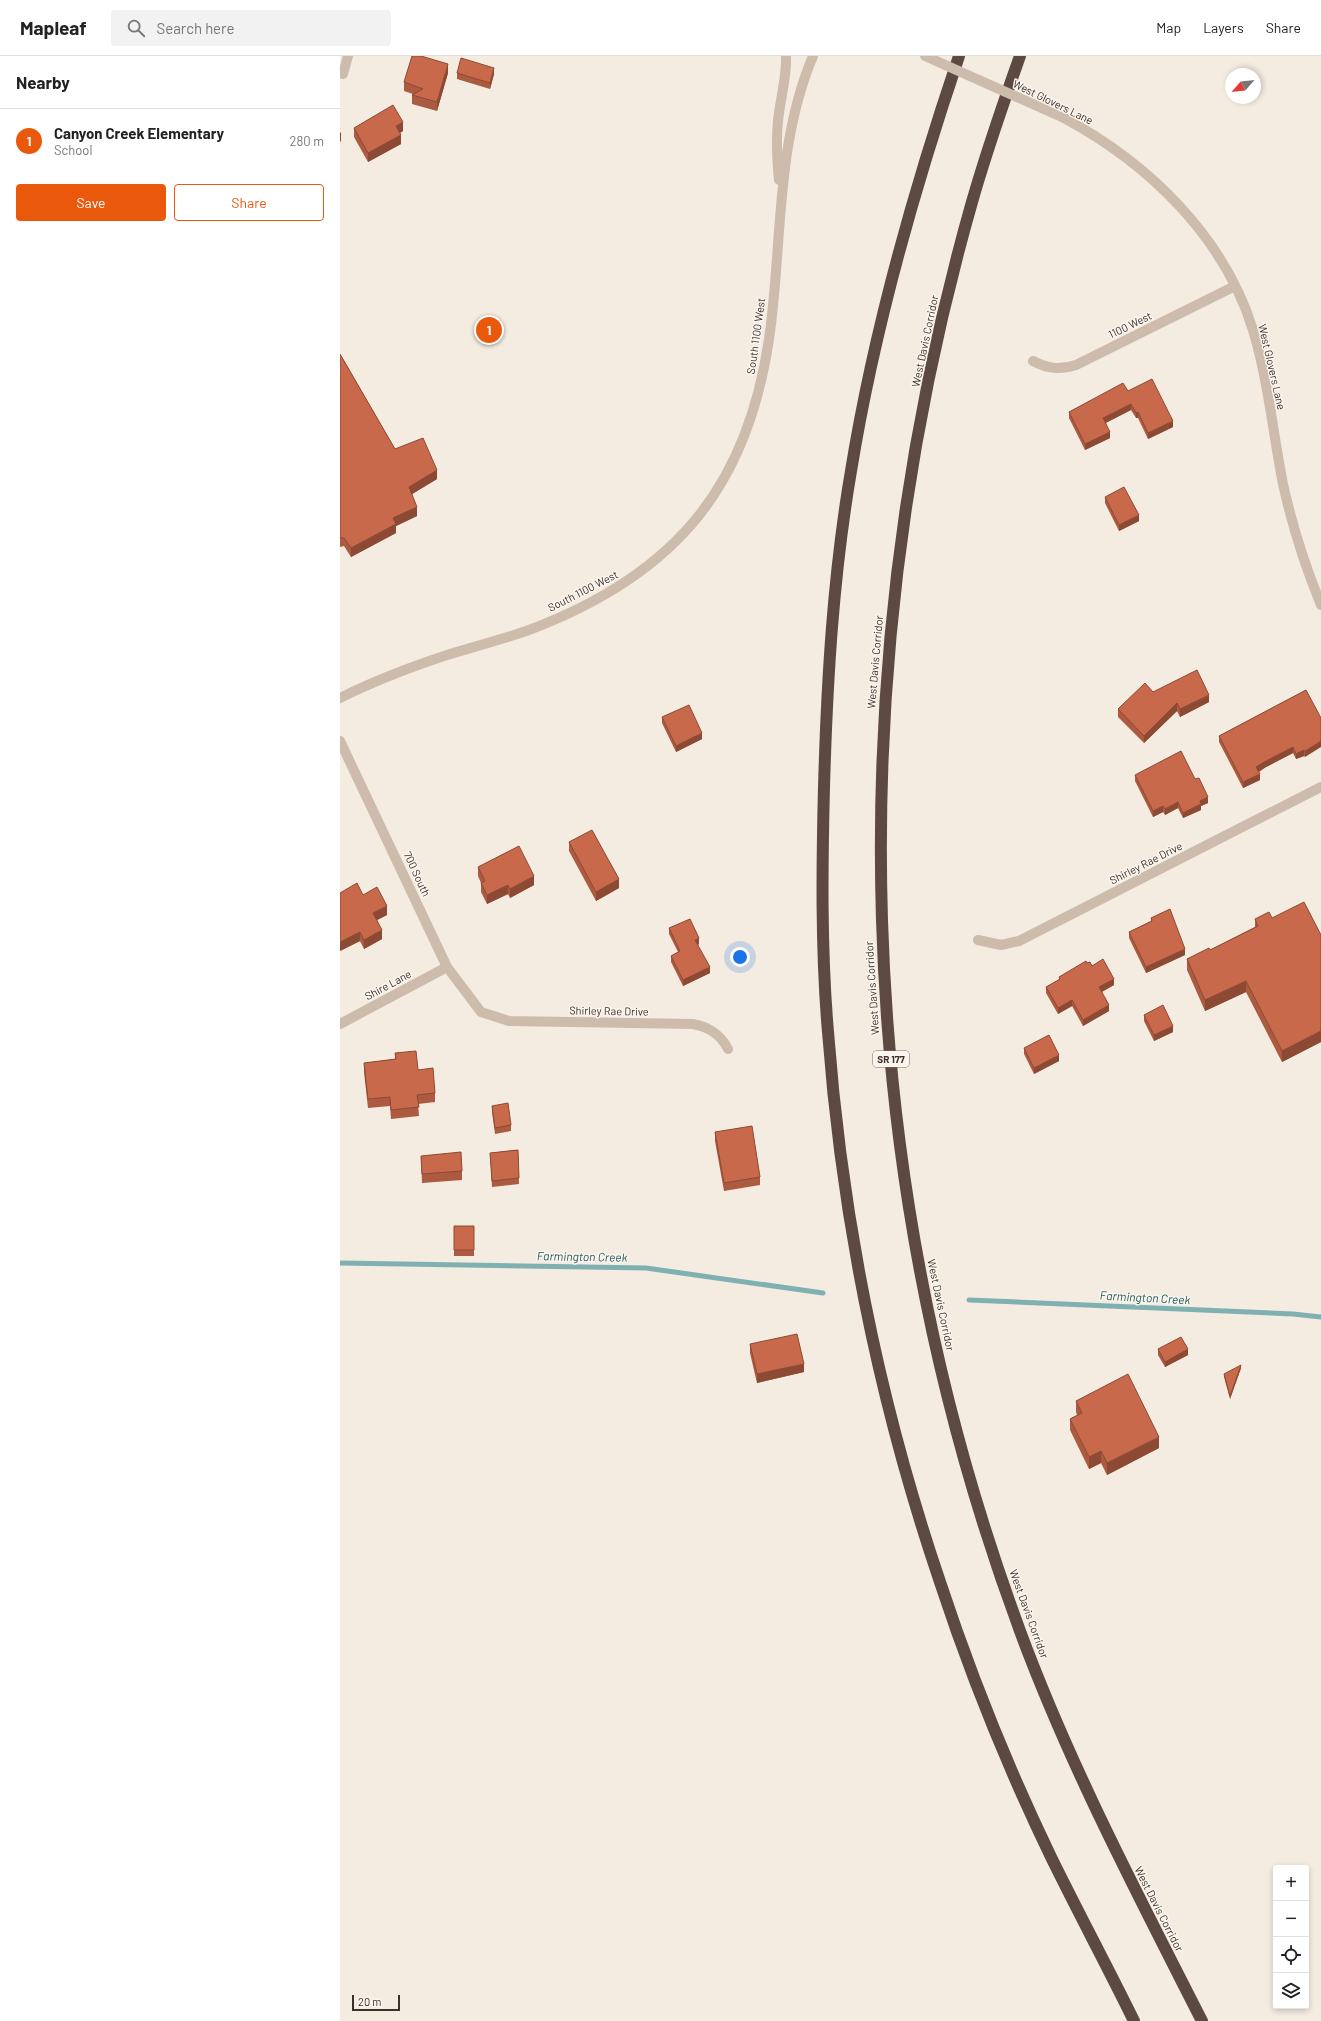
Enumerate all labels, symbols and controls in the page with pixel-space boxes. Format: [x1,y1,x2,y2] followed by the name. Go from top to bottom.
[111,10,391,46] search box
[20,16,87,39] text: Mapleaf
[125,17,147,39] icon: search
[157,19,235,37] text: Search here
[1156,19,1181,36] text: Map
[1203,19,1244,36] text: Layers
[1266,19,1301,36] text: Share
[1225,68,1261,104] north arrow
[16,72,70,92] text: Nearby
[1011,77,1095,127] street label: West Glovers Lane
[54,124,224,142] text: Canyon Creek Elementary
[27,133,31,149] text: 1
[290,133,324,149] text: 280 m
[54,142,92,158] text: School
[16,184,166,221] button: Save
[174,184,324,221] button: Share
[908,294,941,388] street label: West Davis Corridor
[744,297,767,375] street label: South 1100 West
[1106,309,1154,341] street label: 1100 West
[476,315,502,345] pin: 1
[1256,323,1289,411] street label: West Glovers Lane
[546,567,620,614] street label: South 1100 West
[864,615,885,709] street label: West Davis Corridor
[1107,839,1184,886] street label: Shirley Rae Drive
[401,849,434,898] street label: 700 South
[862,941,881,1035] street label: West Davis Corridor
[730,947,750,967] your location
[362,967,413,1002] street label: Shire Lane
[569,1003,649,1018] street label: Shirley Rae Drive
[873,1051,909,1067] road number: SR 177
[537,1248,628,1264] water label: Farmington Creek
[925,1258,958,1352] street label: West Davis Corridor
[1099,1288,1191,1306] water label: Farmington Creek
[1007,1568,1052,1660] street label: West Davis Corridor
[1132,1864,1186,1953] street label: West Davis Corridor
[1273,1865,1309,2009] map controls
[1273,1865,1309,1901] button: +
[1273,1901,1309,1937] button: −
[1273,1937,1309,1973] button: locate
[1273,1973,1309,2009] button: layers
[352,1993,400,2012] scale bar
[358,1995,381,2008] text: 20 m

